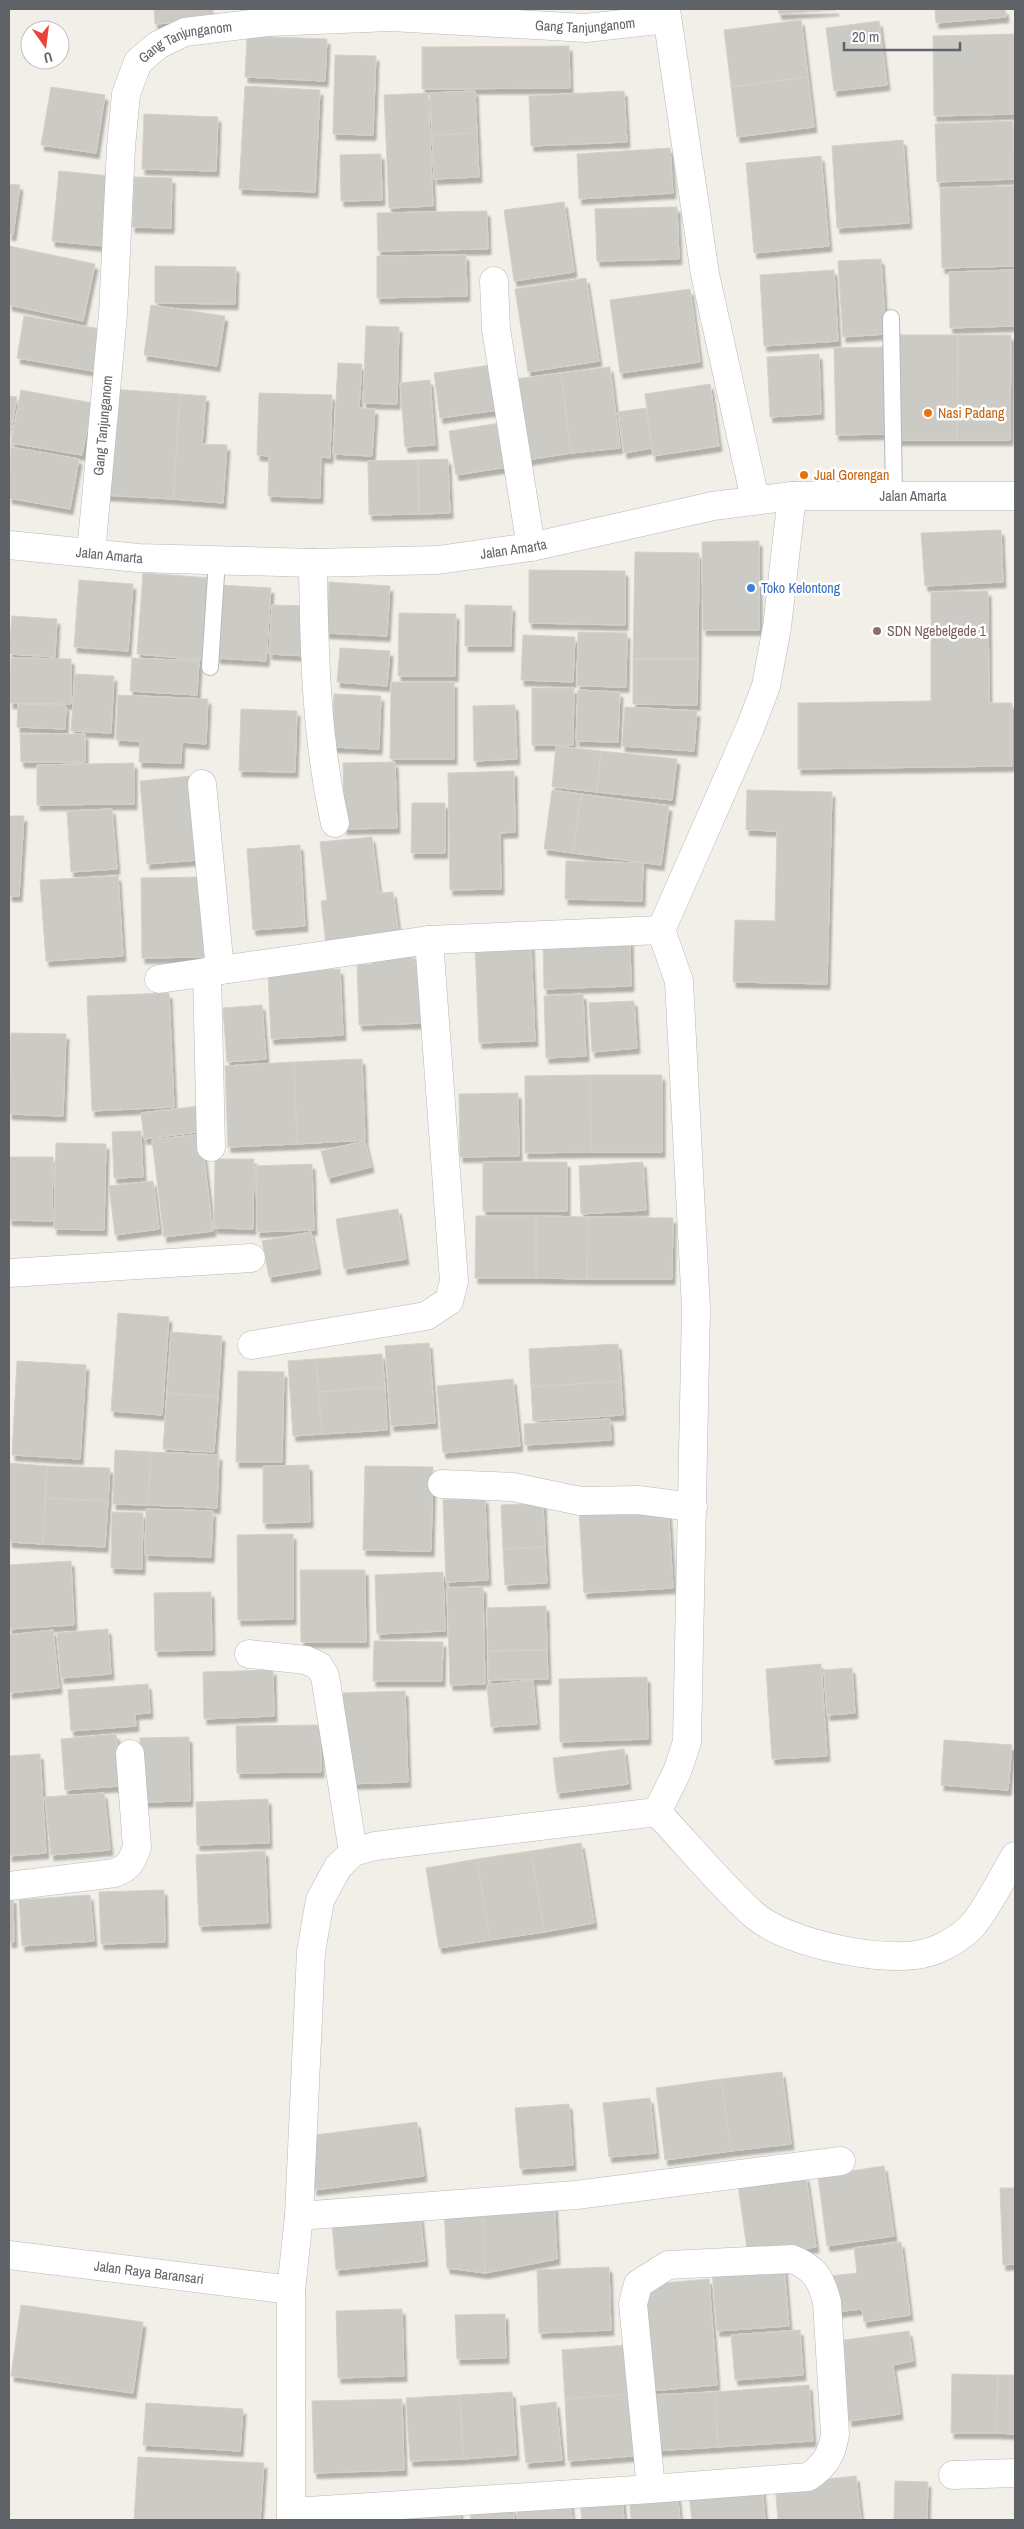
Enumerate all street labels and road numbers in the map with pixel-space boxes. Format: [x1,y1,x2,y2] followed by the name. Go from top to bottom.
[535,14,636,37] street label: Gang Tanjunganom
[135,17,233,67] street label: Gang Tanjunganom
[89,375,116,476] street label: Gang Tanjunganom
[880,487,947,505] street label: Jalan Amarta
[479,535,549,563] street label: Jalan Amarta
[75,543,144,567] street label: Jalan Amarta
[93,2257,205,2288] street label: Jalan Raya Baransari

